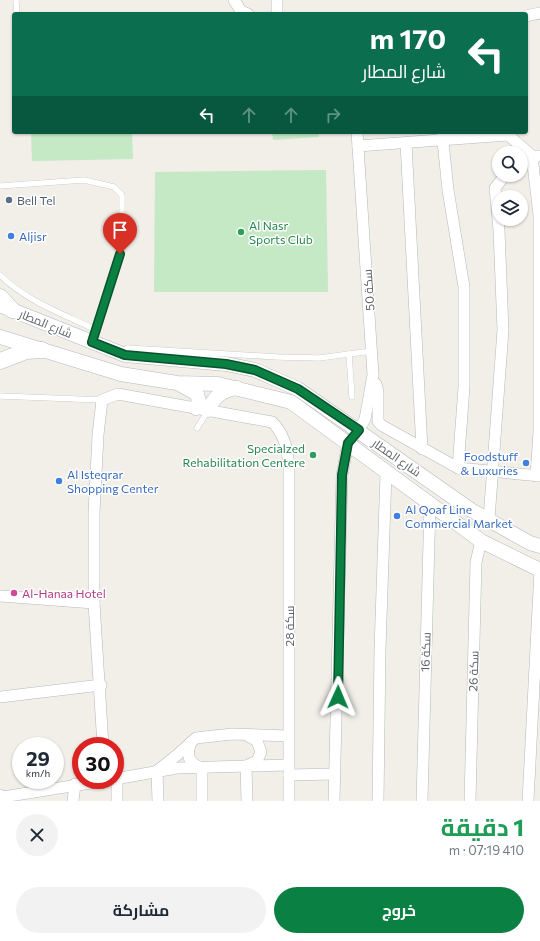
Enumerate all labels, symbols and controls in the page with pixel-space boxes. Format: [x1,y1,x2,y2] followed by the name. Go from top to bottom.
[370,21,446,55] text: 170 m
[460,28,512,80] icon: left
[362,60,446,82] text: شارع المطار
[196,104,218,126] icon: left
[238,104,260,126] icon: ahead
[280,104,302,126] icon: ahead
[322,104,344,126] icon: right
[492,146,528,226] map controls
[492,146,528,182] button: search
[492,190,528,226] button: layers
[17,193,56,207] place label: Bell Tel
[4,195,14,205] marker: Bell Tel
[103,213,137,254] pin
[249,218,313,246] place label: Al Nasr Sports Club
[109,219,131,241] icon: arrive
[236,227,246,237] marker: Al Nasr Sports Club
[19,229,47,243] place label: Aljisr
[6,231,16,241] marker: Aljisr
[360,269,376,311] street label: سكة 50
[16,306,75,342] street label: شارع المطار
[368,435,424,480] street label: شارع المطار
[183,441,305,469] place label: Specialzed Rehabilitation Centere
[461,449,519,477] place label: Foodstuff & Luxuries
[308,450,318,460] marker: Specialzed Rehabilitation Centere
[521,458,531,468] marker: Foodstuff & Luxuries
[67,467,159,495] place label: Al Isteqrar Shopping Center
[54,476,64,486] marker: Al Isteqrar Shopping Center
[405,502,513,530] place label: Al Qoaf Line Commercial Market
[392,511,402,521] marker: Al Qoaf Line Commercial Market
[22,586,106,600] place label: Al-Hanaa Hotel
[9,588,19,598] marker: Al-Hanaa Hotel
[282,605,296,646] street label: سكة 28
[417,632,433,672] street label: سكة 16
[465,650,481,692] street label: سكة 26
[317,676,359,718] position arrow
[72,737,124,789] speed limit sign: 30
[26,746,50,770] text: 29
[26,767,50,779] text: km/h
[441,812,524,841] text: 1 دقيقة
[16,814,58,856] button: close
[449,842,524,858] text: 410 m · 07:19
[16,887,266,933] button: مشاركة
[274,887,524,933] button: خروج

